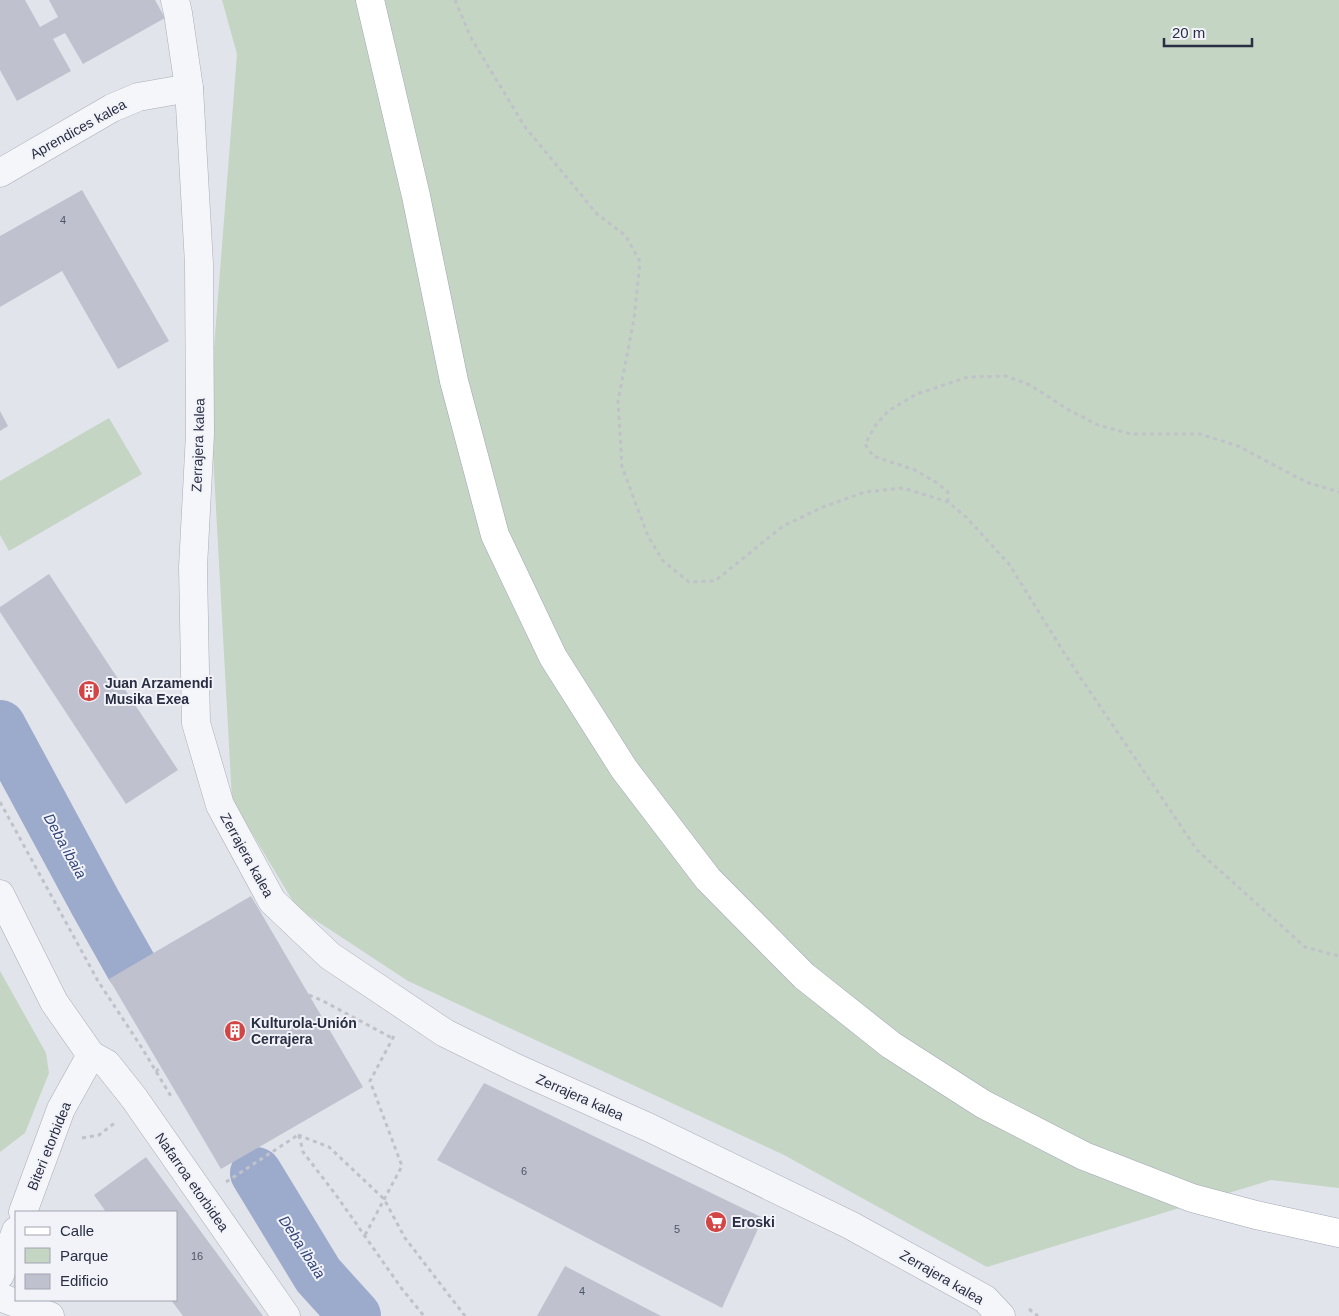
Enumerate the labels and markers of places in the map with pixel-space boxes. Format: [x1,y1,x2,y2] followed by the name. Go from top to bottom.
[105,675,213,707] place label: Juan Arzamendi Musika Exea
[77,679,101,703] building icon: Juan Arzamendi Musika Exea
[251,1015,357,1047] place label: Kulturola-Unión Cerrajera
[223,1019,247,1043] building icon: Kulturola-Unión Cerrajera
[704,1210,728,1234] supermarket icon: Eroski
[732,1214,775,1230] place label: Eroski

